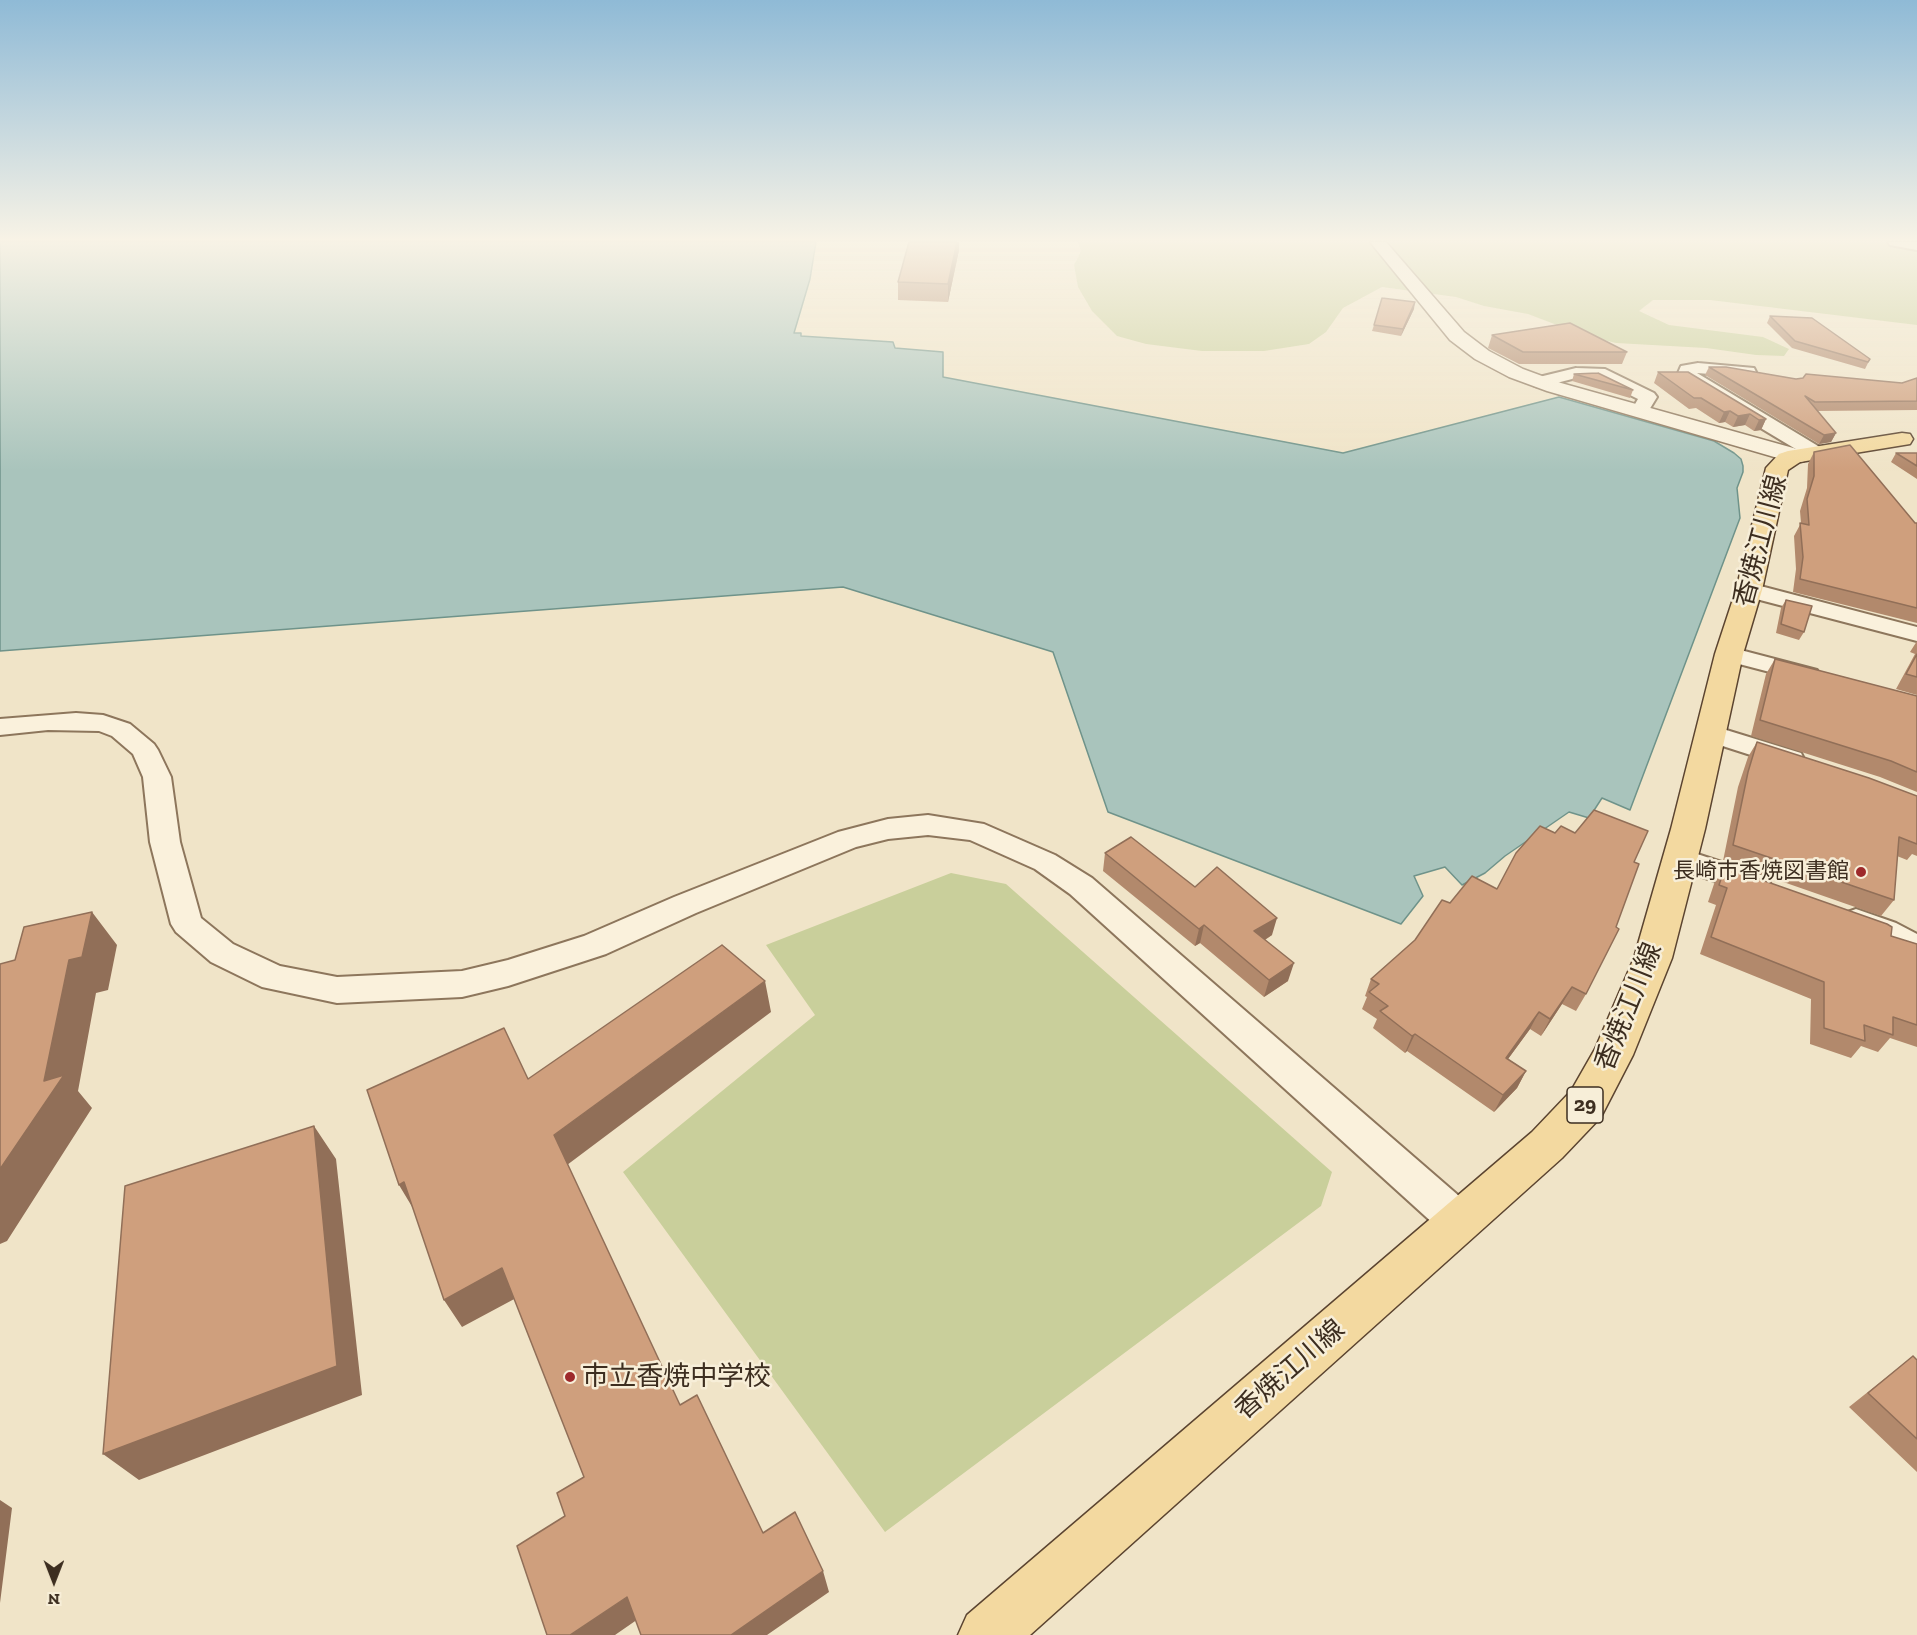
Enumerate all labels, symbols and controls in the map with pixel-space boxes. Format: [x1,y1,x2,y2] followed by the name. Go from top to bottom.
[1728,472,1794,610] street label: 香焼江川線
[1673,859,1849,885] place label: 長崎市香焼図書館
[1854,865,1868,879] marker: 長崎市香焼図書館
[1589,938,1669,1076] street label: 香焼江川線
[1567,1087,1603,1123] road number: 29
[1228,1313,1352,1427] street label: 香焼江川線
[582,1361,771,1393] place label: 市立香焼中学校
[563,1370,577,1384] marker: 市立香焼中学校
[24,1551,84,1611] north arrow
[48,1590,60,1609] text: N

